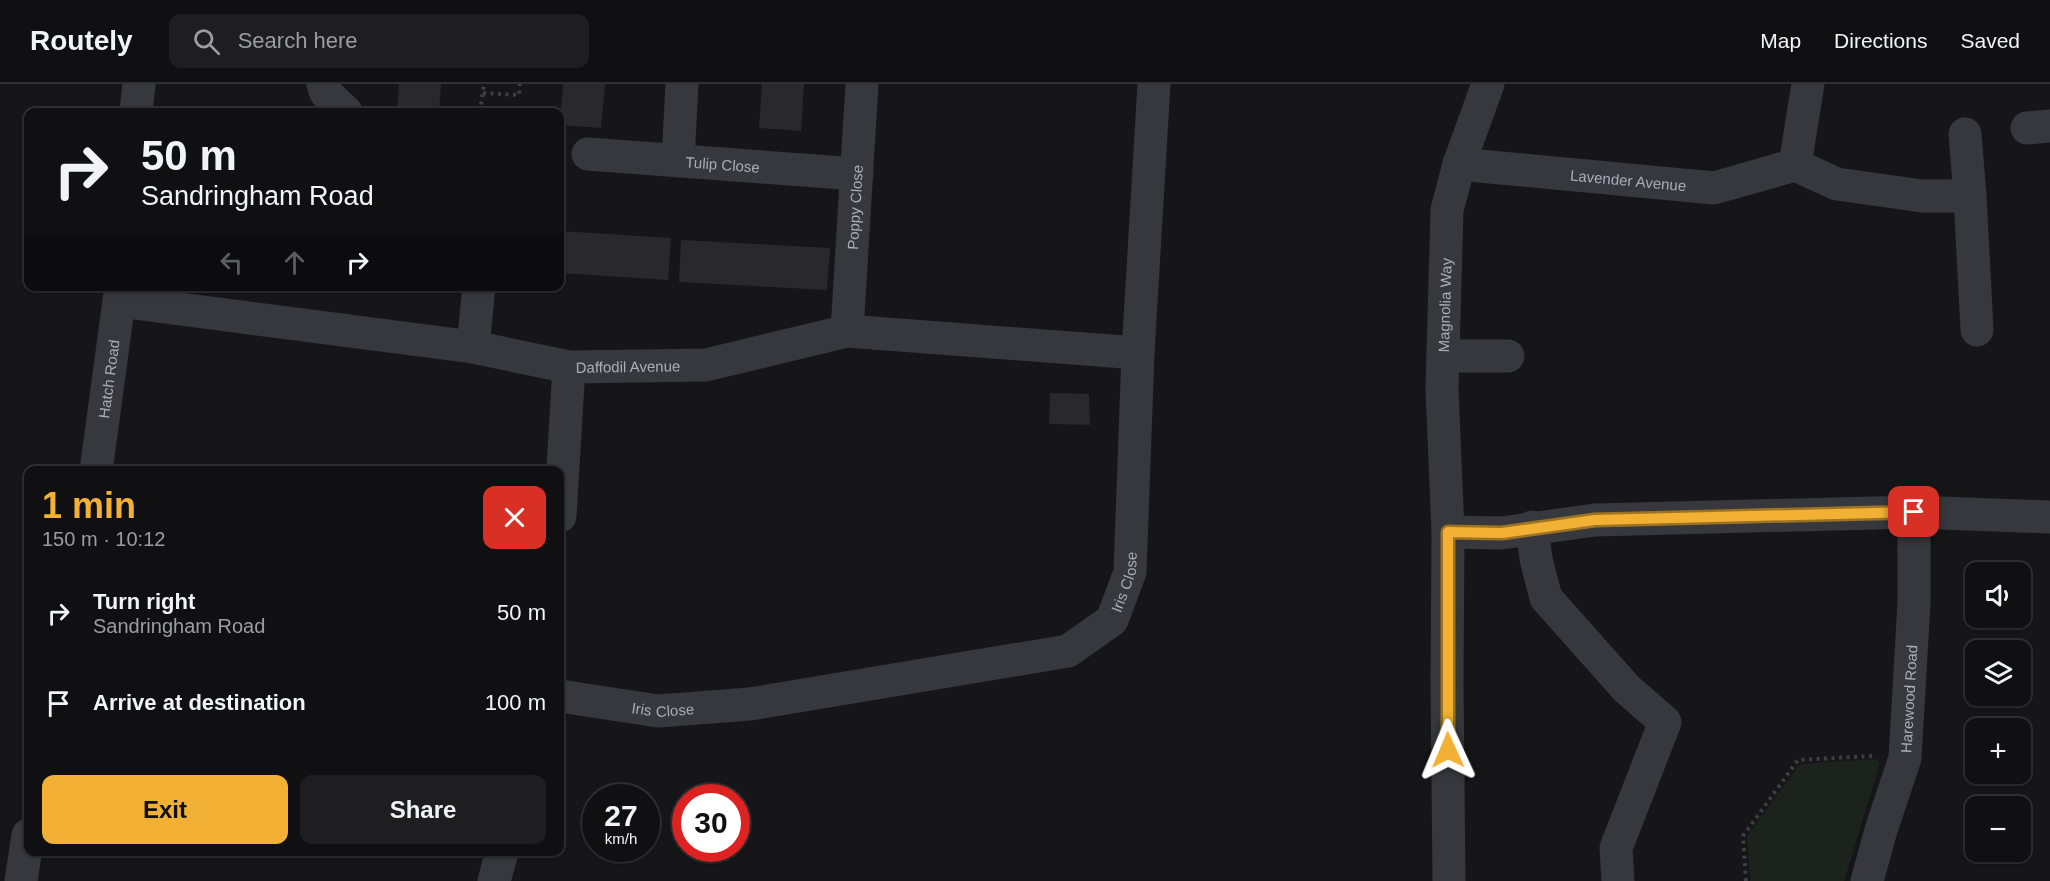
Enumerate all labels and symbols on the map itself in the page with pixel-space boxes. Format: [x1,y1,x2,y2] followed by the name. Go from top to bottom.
[685,153,760,175] street label: Tulip Close
[843,164,866,250] street label: Poppy Close
[1569,166,1687,194] street label: Lavender Avenue
[1435,257,1454,353] street label: Magnolia Way
[95,338,122,419] street label: Hatch Road
[576,357,680,375] street label: Daffodil Avenue
[1888,486,1939,537] pin
[1107,551,1139,614] street label: Iris Close
[1897,644,1920,754] street label: Harewood Road
[631,699,695,720] street label: Iris Close
[1416,718,1480,782] position arrow
[672,784,750,862] speed limit sign: 30

